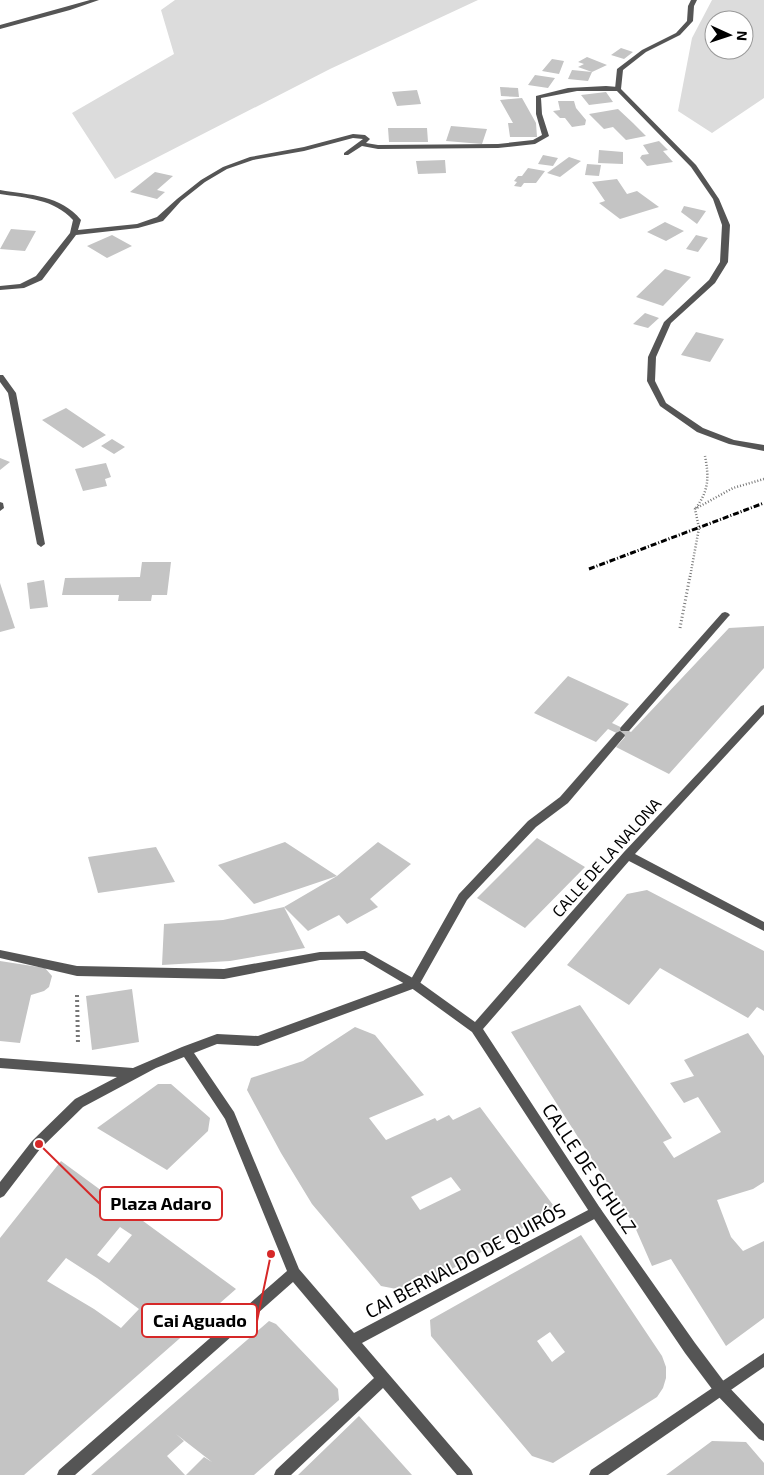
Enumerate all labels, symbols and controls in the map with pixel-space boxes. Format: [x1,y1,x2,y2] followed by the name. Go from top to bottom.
[704,10,754,60] north arrow
[734,30,751,41] text: N
[548,794,665,920] street label: CALLE DE LA NALONA
[538,1099,642,1237] street label: CALLE DE SCHULZ
[100,1187,222,1220] callout: Plaza Adaro
[110,1192,212,1214] text: Plaza Adaro
[361,1197,569,1323] street label: CAI BERNALDO DE QUIRÓS
[142,1304,257,1337] callout: Cai Aguado
[153,1309,247,1331] text: Cai Aguado

